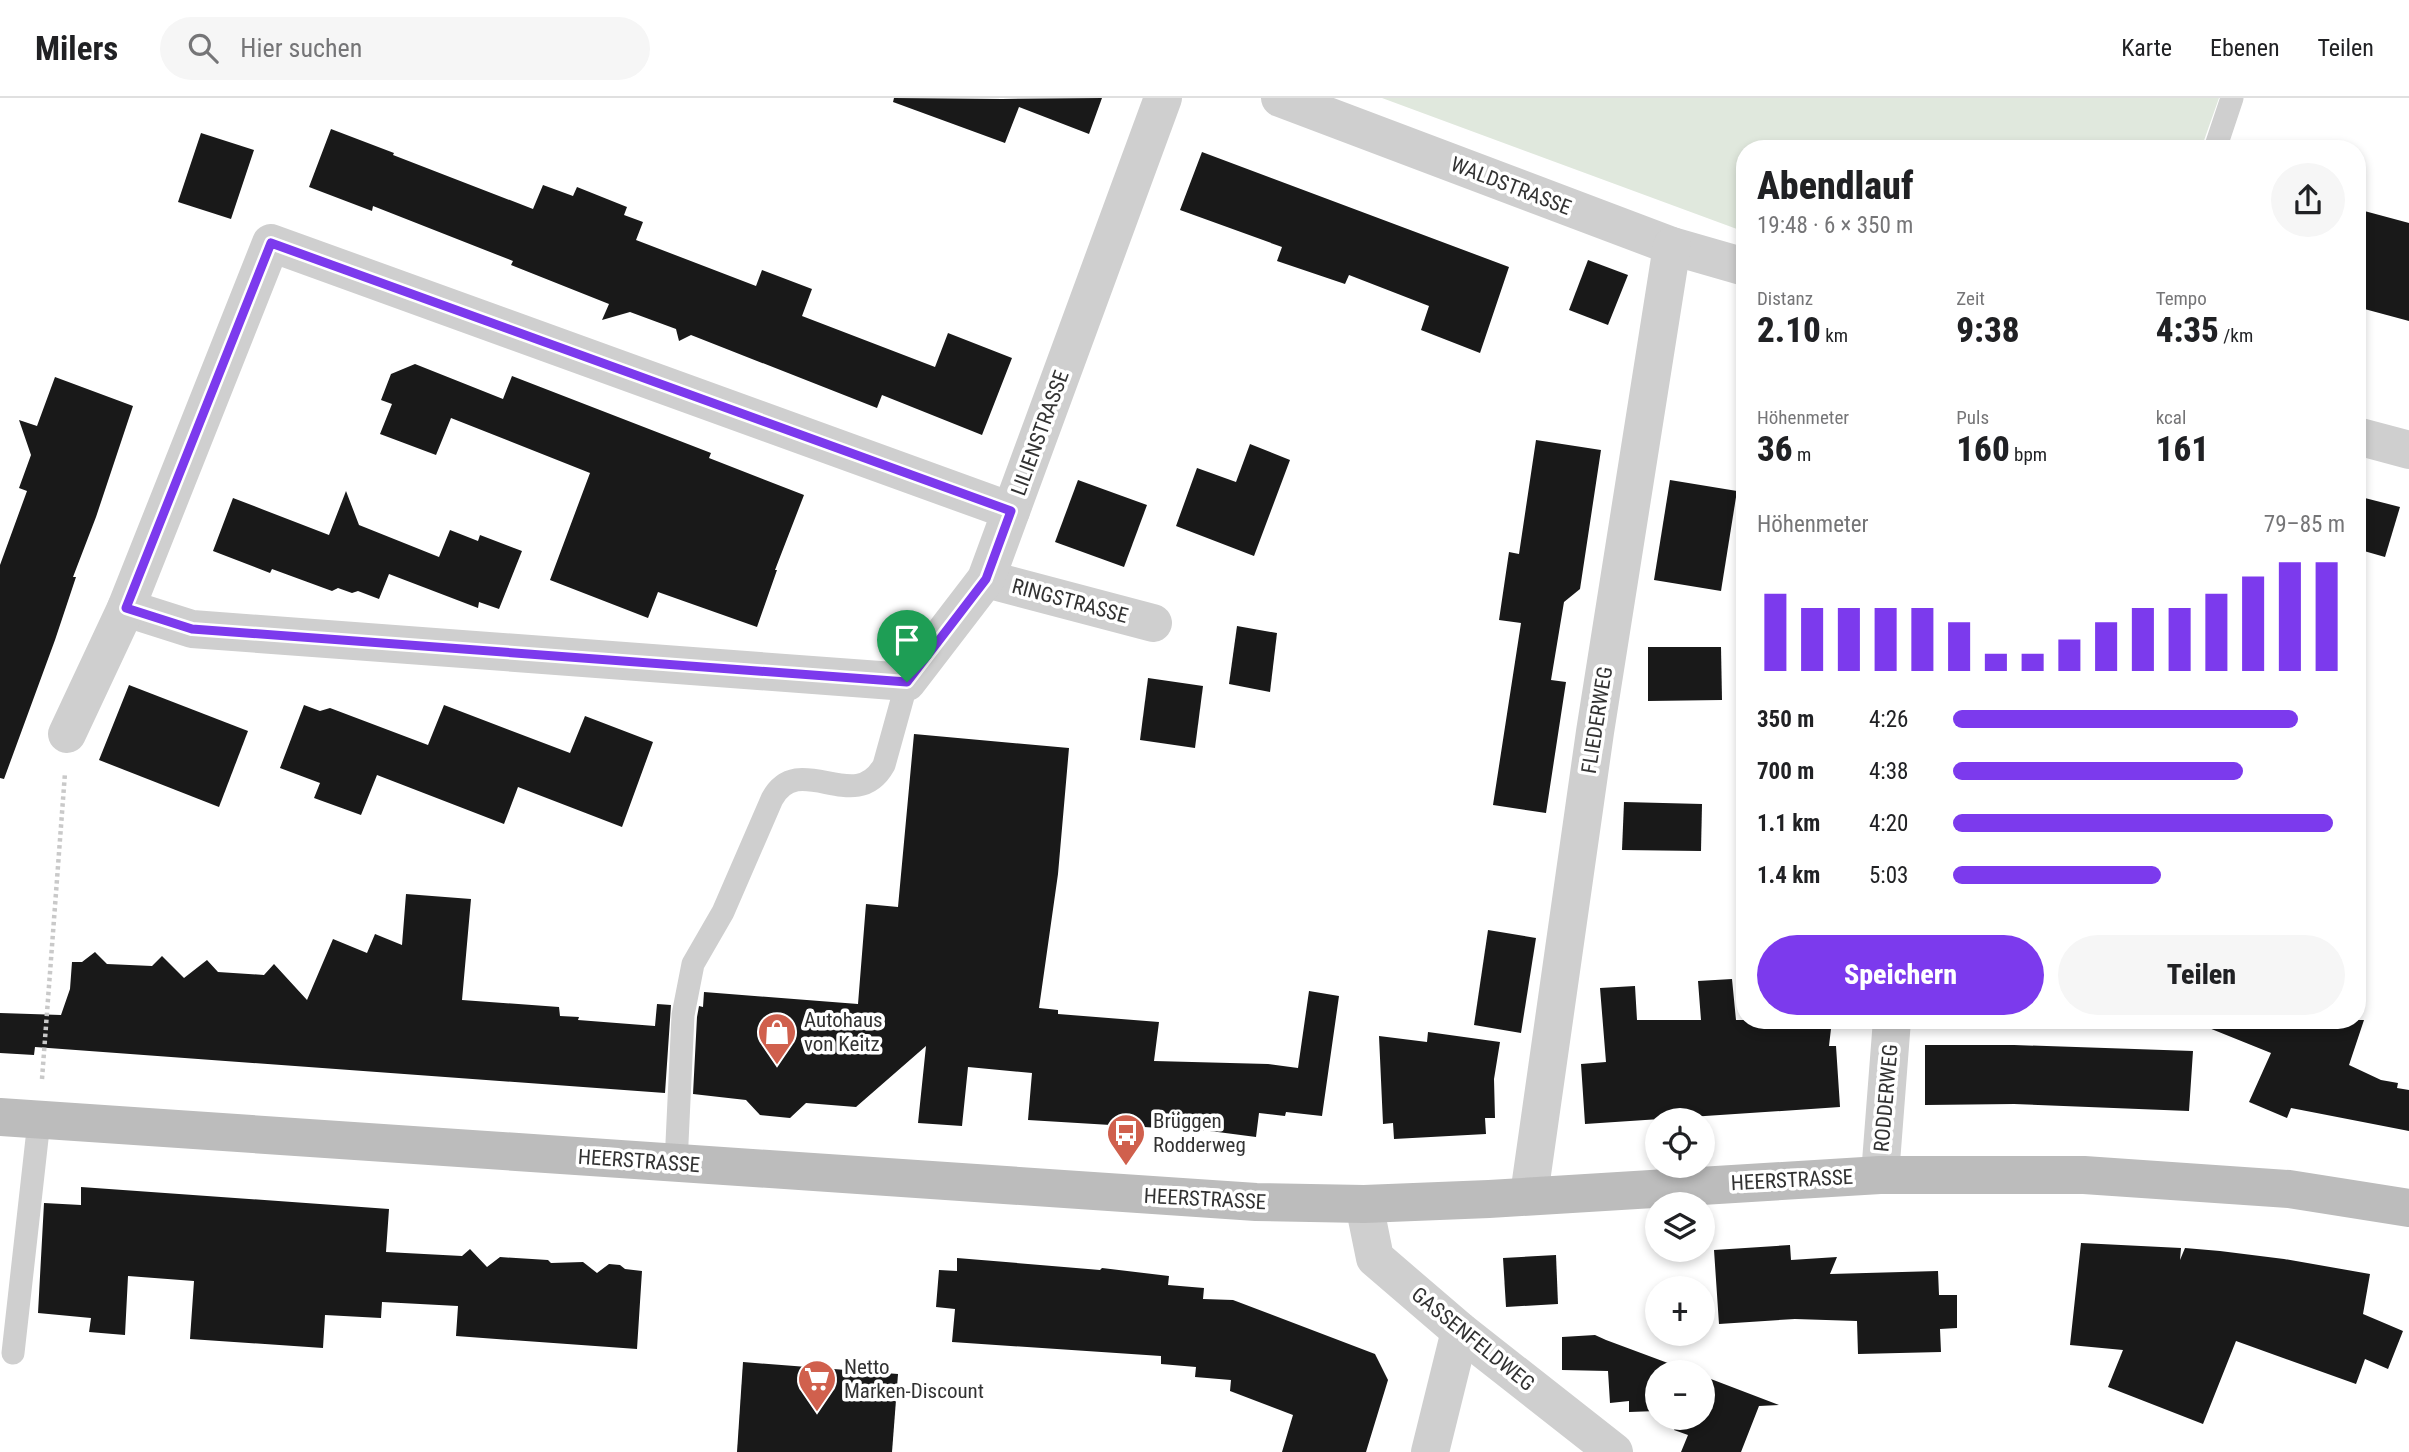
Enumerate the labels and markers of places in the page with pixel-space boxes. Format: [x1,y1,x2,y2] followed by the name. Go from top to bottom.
[877,610,937,682] pin
[804,1008,883,1056] place label: Autohaus von Keitz
[756,1011,798,1066] shop icon: Autohaus von Keitz
[1153,1109,1246,1157] place label: Brüggen Rodderweg
[1105,1112,1147,1167] bus stop icon: Brüggen Rodderweg
[844,1355,984,1403] place label: Netto Marken-Discount
[796,1358,838,1413] supermarket icon: Netto Marken-Discount

